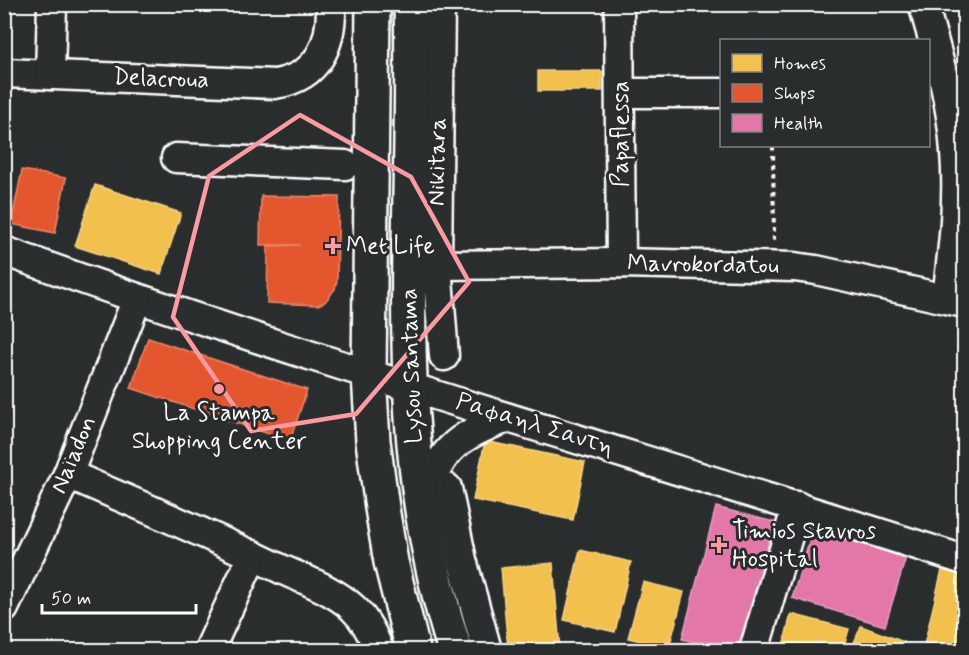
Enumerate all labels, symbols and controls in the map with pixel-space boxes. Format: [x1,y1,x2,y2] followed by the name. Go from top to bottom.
[720,39,930,147] legend
[774,52,826,76] text: Homes
[113,62,209,96] street label: Delacroua
[606,81,637,187] street label: Papaflessa
[774,82,815,106] text: Shops
[774,112,823,136] text: Health
[422,118,454,206] street label: Nikitara
[346,231,435,262] place label: Met Life
[324,237,342,255] marker: Met Life
[627,248,779,282] street label: Mavrokordatou
[394,288,430,444] street label: Lysou Santama
[212,382,226,396] marker: La Stampa Shopping Center
[452,386,618,464] street label: Ραφαηλ Σαντη
[132,398,306,457] place label: La Stampa Shopping Center
[44,411,104,499] street label: Naïadon
[732,516,877,575] place label: Timios Stavros Hospital
[710,536,728,554] marker: Timios Stavros Hospital
[42,577,196,615] scale bar
[51,587,91,611] text: 50 m

